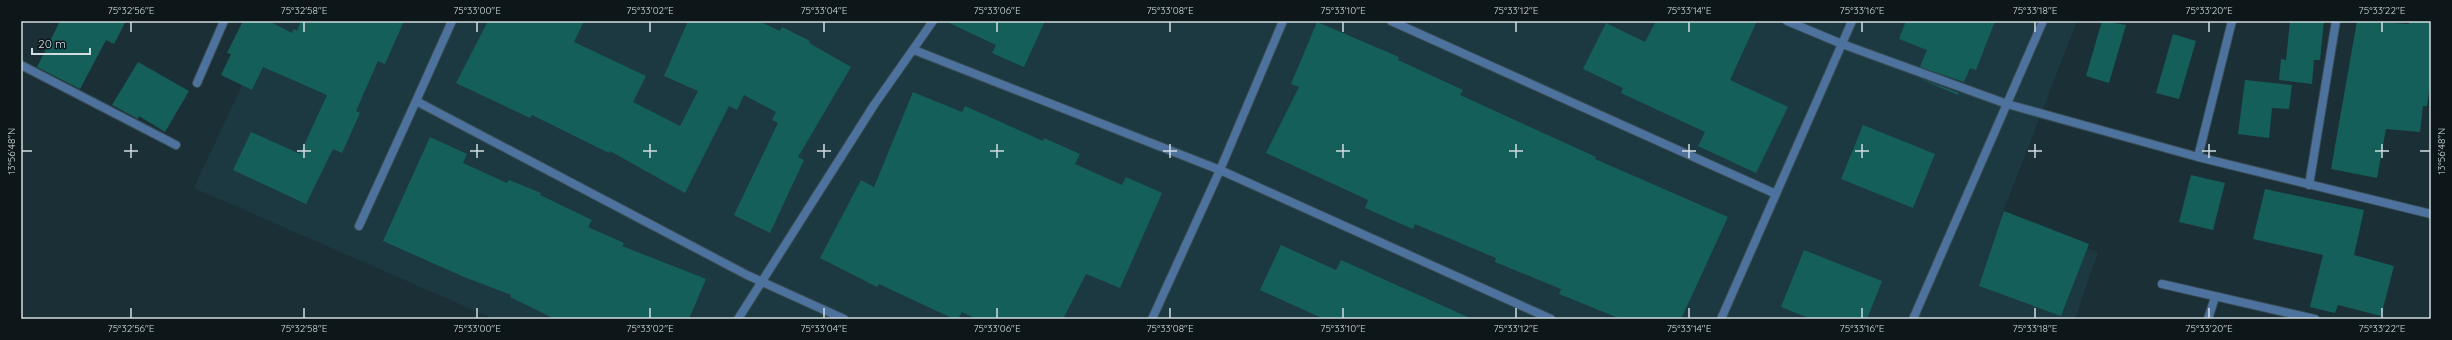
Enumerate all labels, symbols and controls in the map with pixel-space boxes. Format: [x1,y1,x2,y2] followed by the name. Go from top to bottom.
[108,4,155,17] text: 75°32'56"E
[281,4,328,17] text: 75°32'58"E
[453,4,501,17] text: 75°33'00"E
[626,4,674,17] text: 75°33'02"E
[800,4,848,17] text: 75°33'04"E
[973,4,1021,17] text: 75°33'06"E
[1146,4,1194,17] text: 75°33'08"E
[1320,4,1366,17] text: 75°33'10"E
[1493,4,1539,17] text: 75°33'12"E
[1667,4,1712,17] text: 75°33'14"E
[1840,4,1885,17] text: 75°33'16"E
[2013,4,2058,17] text: 75°33'18"E
[2185,4,2233,17] text: 75°33'20"E
[2359,4,2406,17] text: 75°33'22"E
[32,30,90,56] scale bar
[38,36,66,51] text: 20 m
[5,128,18,174] text: 13°56'48"N
[2435,128,2448,174] text: 13°56'48"N
[108,322,155,335] text: 75°32'56"E
[281,322,328,335] text: 75°32'58"E
[453,322,501,335] text: 75°33'00"E
[626,322,674,335] text: 75°33'02"E
[800,322,848,335] text: 75°33'04"E
[973,322,1021,335] text: 75°33'06"E
[1146,322,1194,335] text: 75°33'08"E
[1320,322,1366,335] text: 75°33'10"E
[1493,322,1539,335] text: 75°33'12"E
[1667,322,1712,335] text: 75°33'14"E
[1840,322,1885,335] text: 75°33'16"E
[2013,322,2058,335] text: 75°33'18"E
[2185,322,2233,335] text: 75°33'20"E
[2359,322,2406,335] text: 75°33'22"E

